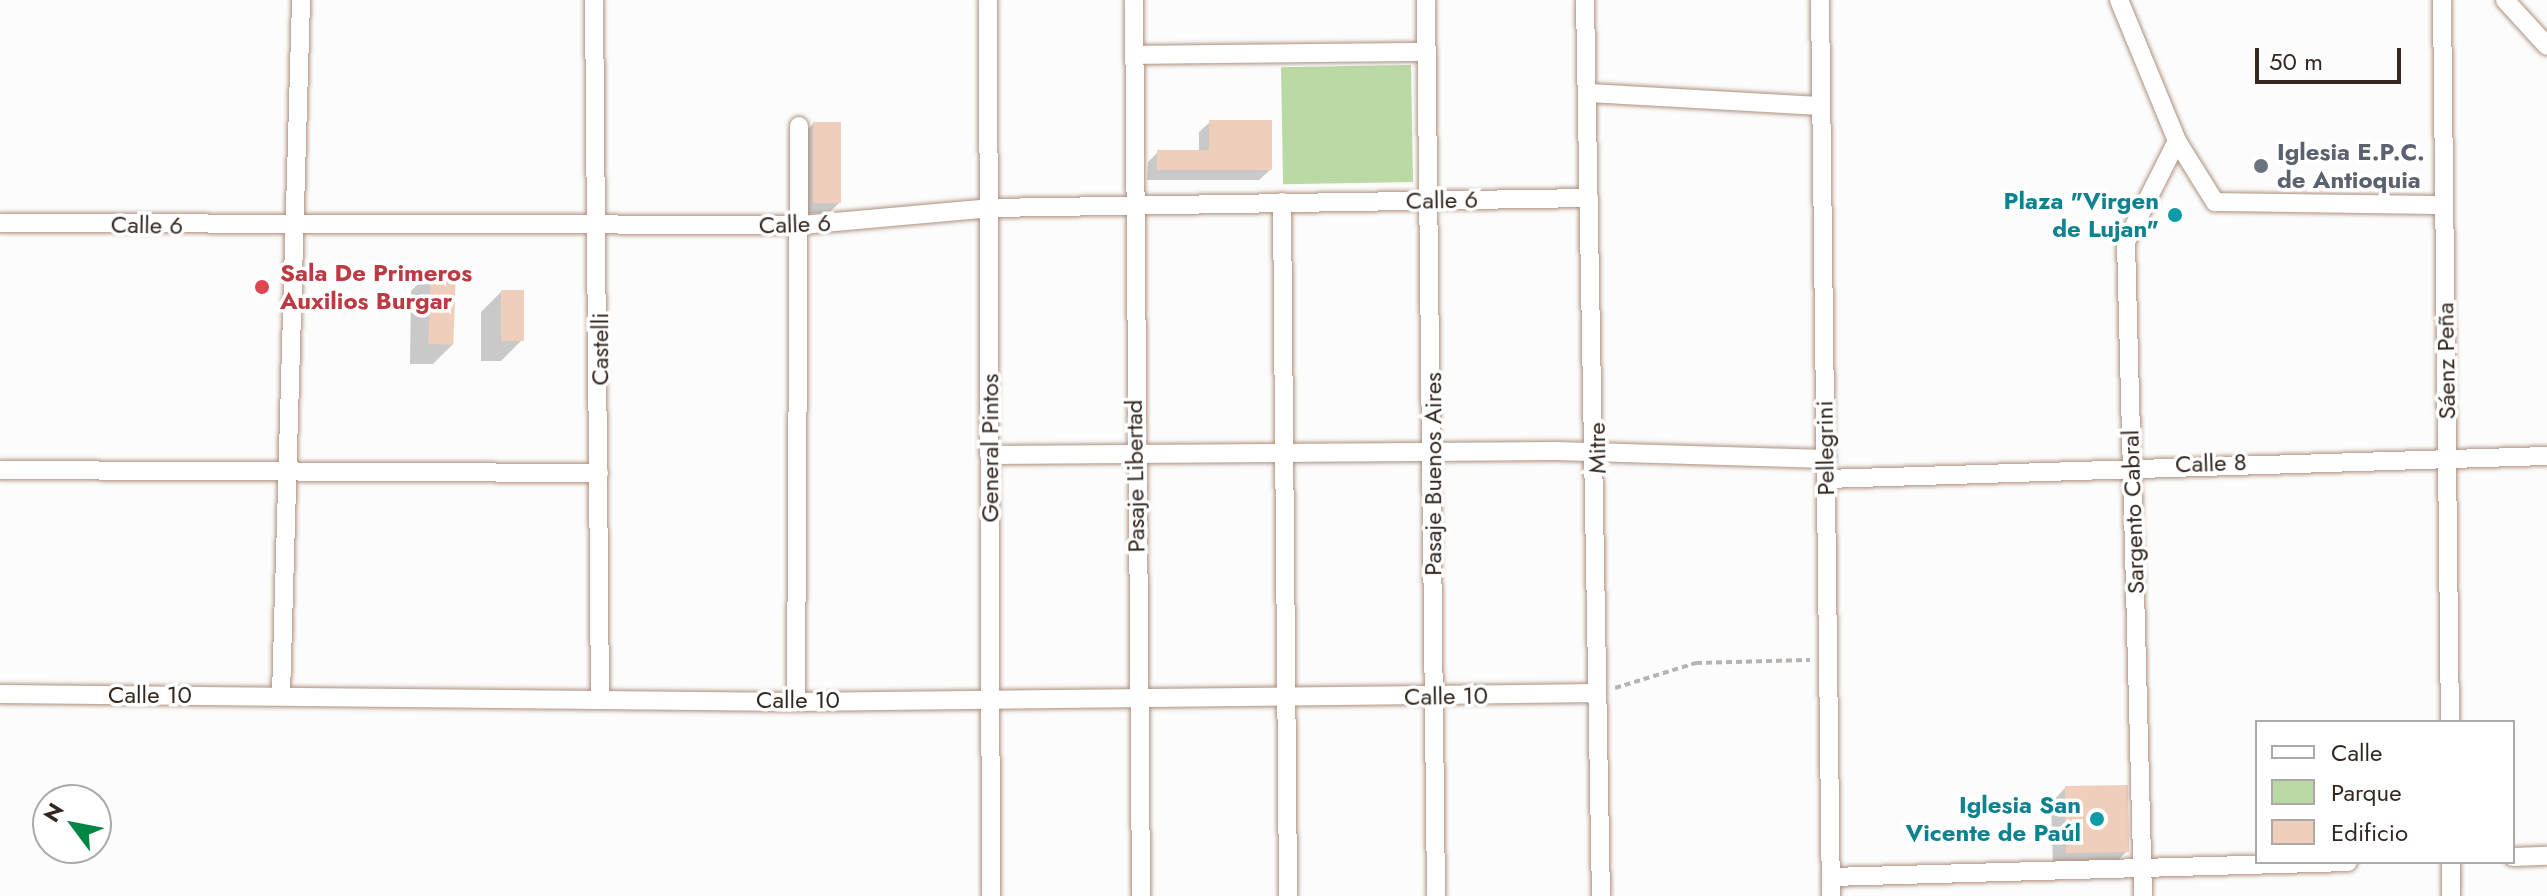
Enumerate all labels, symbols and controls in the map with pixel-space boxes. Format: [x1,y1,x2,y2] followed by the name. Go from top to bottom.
[2259,32,2405,82] scale bar
[2269,44,2323,79] text: 50 m
[2277,138,2425,194] place label: Iglesia E.P.C. de Antioquia
[2252,157,2270,175] marker: Iglesia E.P.C. de Antioquia
[1406,185,1478,215] street label: Calle 6
[2004,187,2159,243] place label: Plaza "Virgen de Lujan"
[2166,206,2184,224] marker: Plaza "Virgen de Lujan"
[758,208,832,240] street label: Calle 6
[111,210,183,240] street label: Calle 6
[280,259,472,315] place label: Sala De Primeros Auxilios Burgar
[251,276,273,298] marker: Sala De Primeros Auxilios Burgar
[2431,302,2461,420] street label: Sáenz Peña
[586,312,614,386] street label: Castelli
[1419,372,1447,576] street label: Pasaje Buenos Aires
[976,374,1004,522] street label: General Pintos
[1119,399,1151,553] street label: Pasaje Libertad
[1810,400,1840,496] street label: Pellegrini
[1582,422,1612,474] street label: Mitre
[2116,429,2150,595] street label: Sargento Cabral
[2175,447,2247,479] street label: Calle 8
[108,681,192,709] street label: Calle 10
[1404,681,1488,711] street label: Calle 10
[756,686,840,714] street label: Calle 10
[2255,720,2515,864] legend
[2331,735,2382,770] text: Calle
[2331,775,2402,810] text: Parque
[32,784,112,864] north arrow
[1906,791,2081,847] place label: Iglesia San Vicente de Paúl
[35,796,72,828] text: N
[2088,810,2106,828] marker: Iglesia San Vicente de Paúl
[2331,815,2408,850] text: Edificio

